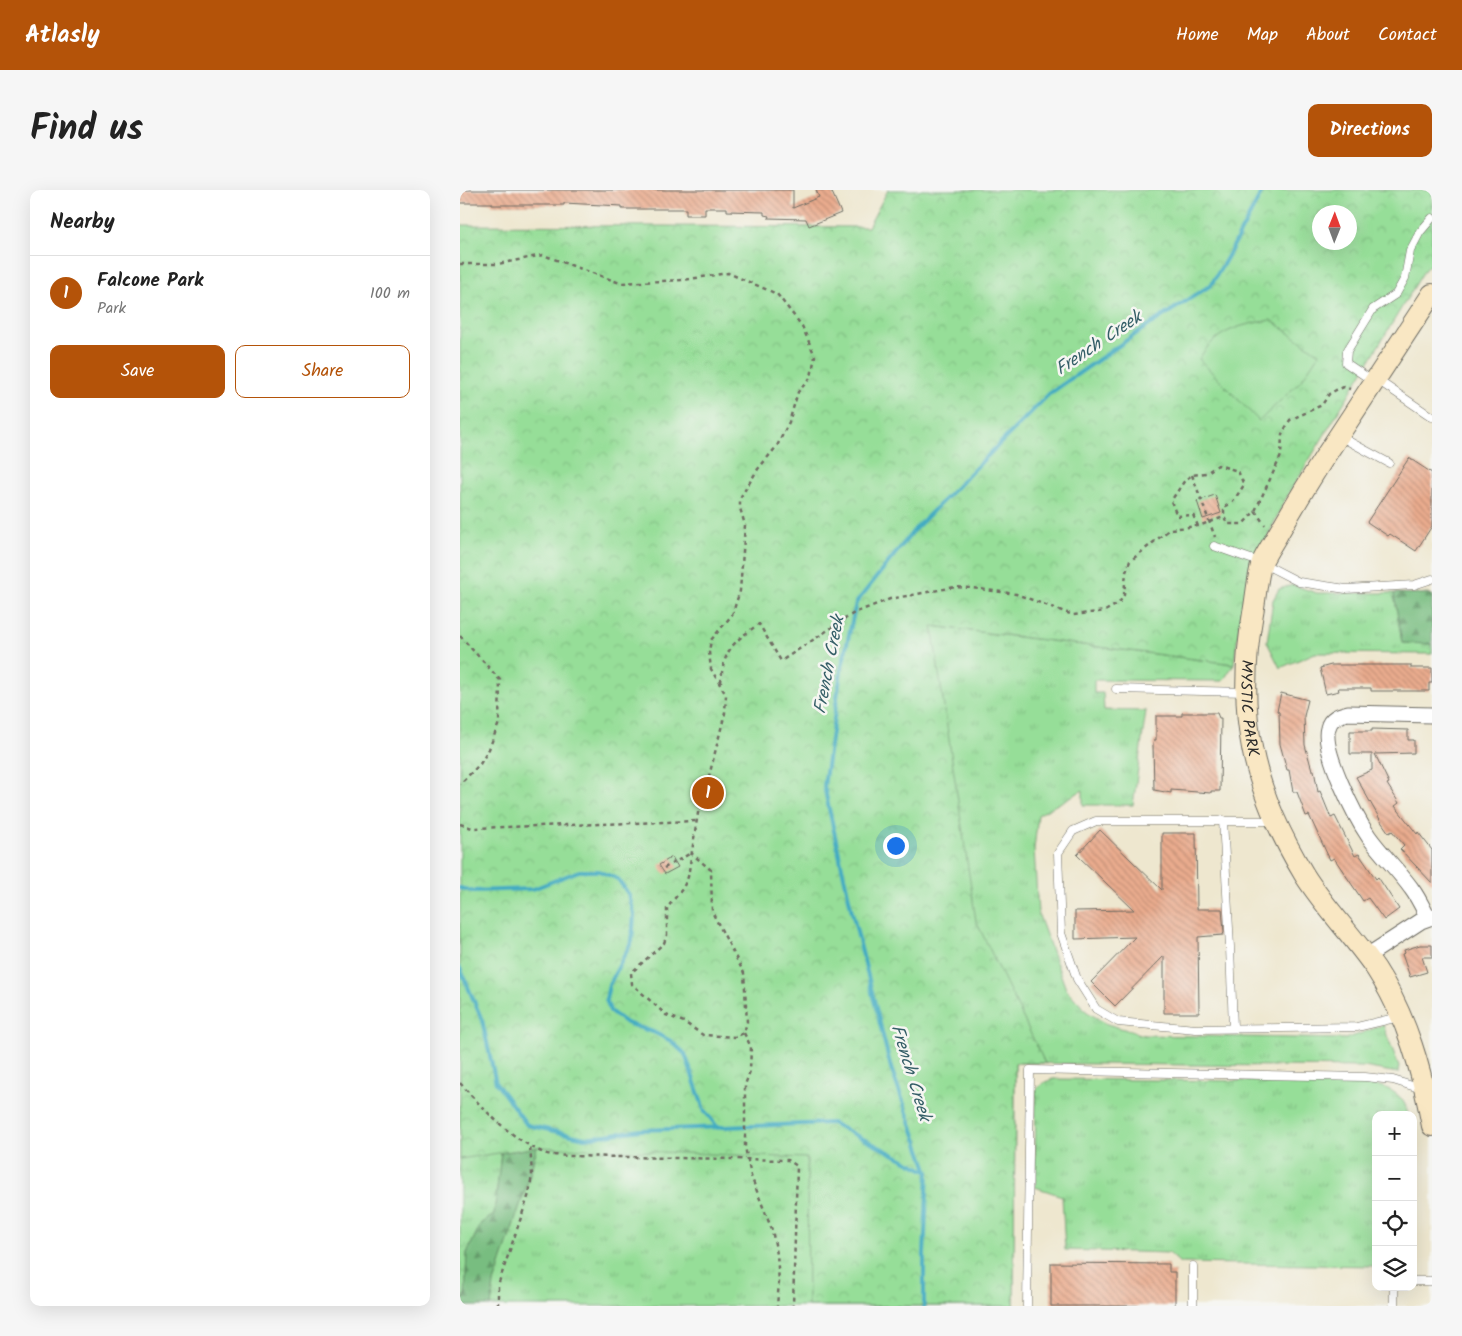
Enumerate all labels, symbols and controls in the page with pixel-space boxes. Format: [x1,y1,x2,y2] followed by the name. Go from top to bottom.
[25,16,100,55] text: Atlasly
[1176,21,1219,50] text: Home
[1247,21,1278,50] text: Map
[1306,21,1350,50] text: About
[1378,21,1437,50] text: Contact
[30,102,143,158] text: Find us
[1308,104,1432,157] button: Directions
[1312,205,1357,250] north arrow
[50,206,115,239] text: Nearby
[97,266,203,296] text: Falcone Park
[64,281,68,306] text: 1
[370,281,410,306] text: 100 m
[97,296,126,321] text: Park
[1050,303,1150,384] water label: French Creek
[50,345,225,398] button: Save
[235,345,410,398] button: Share
[806,611,854,717] water label: French Creek
[1234,659,1266,759] street label: MYSTIC PARK
[692,774,724,812] pin: 1
[883,833,909,859] your location
[882,1021,939,1127] water label: French Creek
[1372,1111,1417,1291] map controls
[1372,1111,1417,1156] button: +
[1372,1156,1417,1201] button: −
[1372,1201,1417,1246] button: locate
[1372,1246,1417,1291] button: layers

